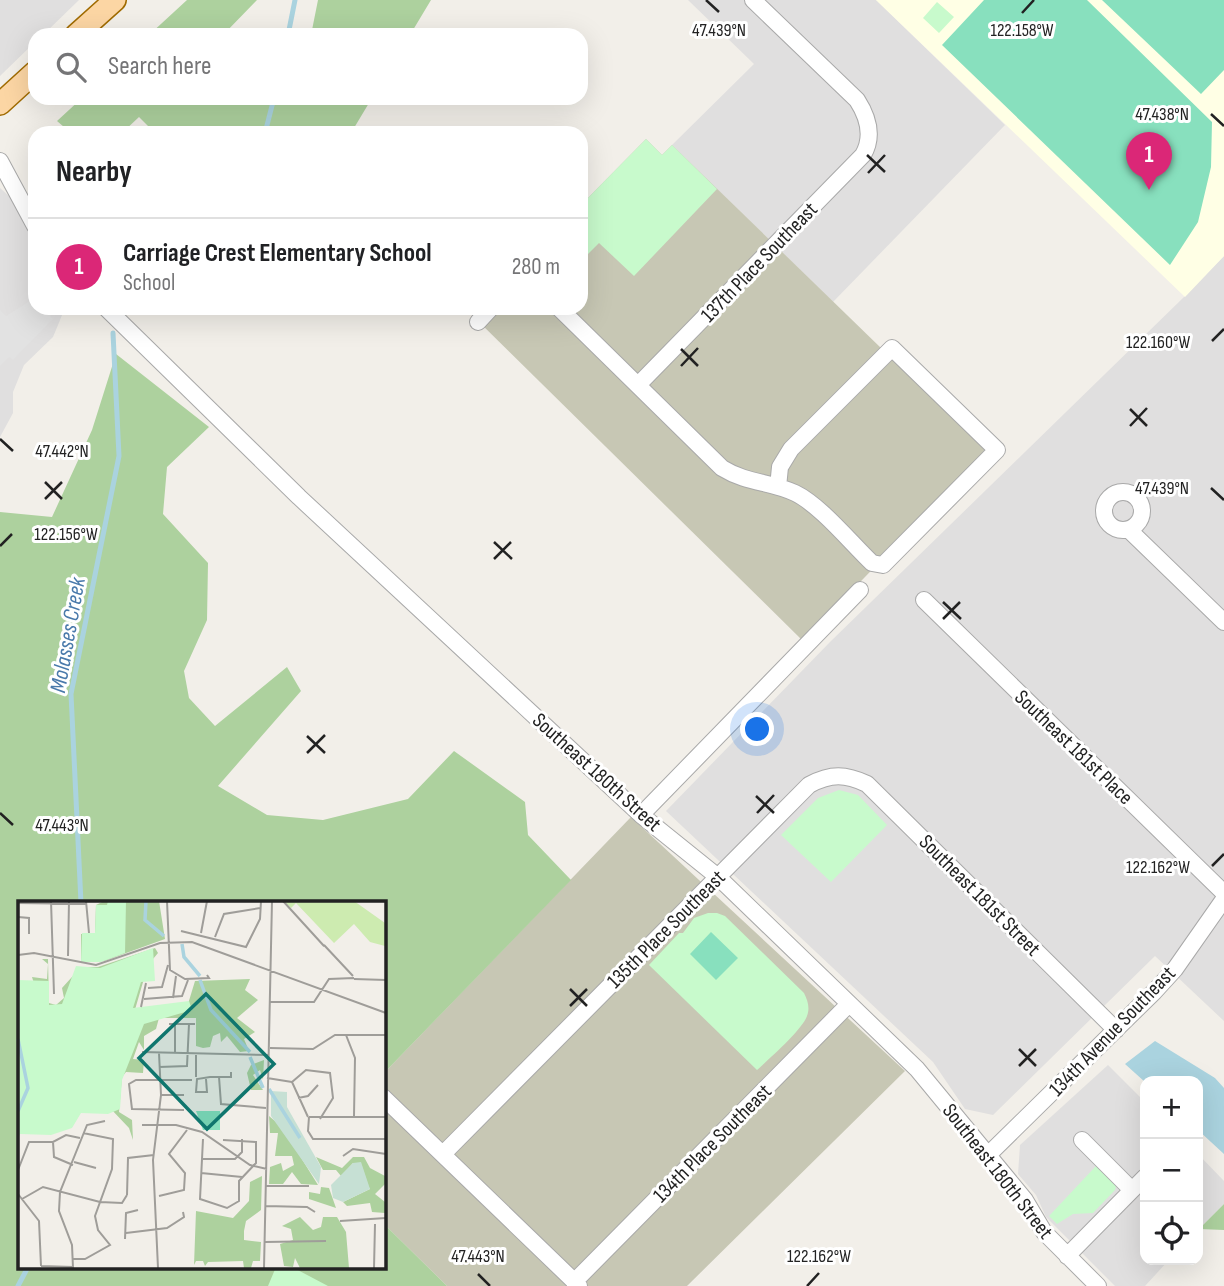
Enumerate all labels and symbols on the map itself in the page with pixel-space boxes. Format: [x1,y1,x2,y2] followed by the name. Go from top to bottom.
[692,20,746,41] text: 47.439°N
[990,20,1054,41] text: 122.158°W
[1135,104,1189,125] text: 47.438°N
[1126,132,1172,190] pin: 1
[696,197,823,327] street label: 137th Place Southeast
[1126,332,1190,353] text: 122.160°W
[35,441,89,462] text: 47.442°N
[1135,478,1189,499] text: 47.439°N
[34,524,98,545] text: 122.156°W
[44,574,92,695] water label: Molasses Creek
[1009,685,1138,810] street label: Southeast 181st Place
[527,708,666,837] street label: Southeast 180th Street
[740,712,774,746] your location
[35,815,89,836] text: 47.443°N
[914,830,1045,961] street label: Southeast 181st Street
[1126,857,1190,878] text: 122.162°W
[602,865,731,994] street label: 135th Place Southeast
[18,901,385,1268] inset map
[1044,961,1181,1101] street label: 134th Avenue Southeast
[648,1079,777,1208] street label: 134th Place Southeast
[937,1099,1058,1244] street label: Southeast 180th Street
[451,1246,505,1267] text: 47.443°N
[787,1246,851,1267] text: 122.162°W

